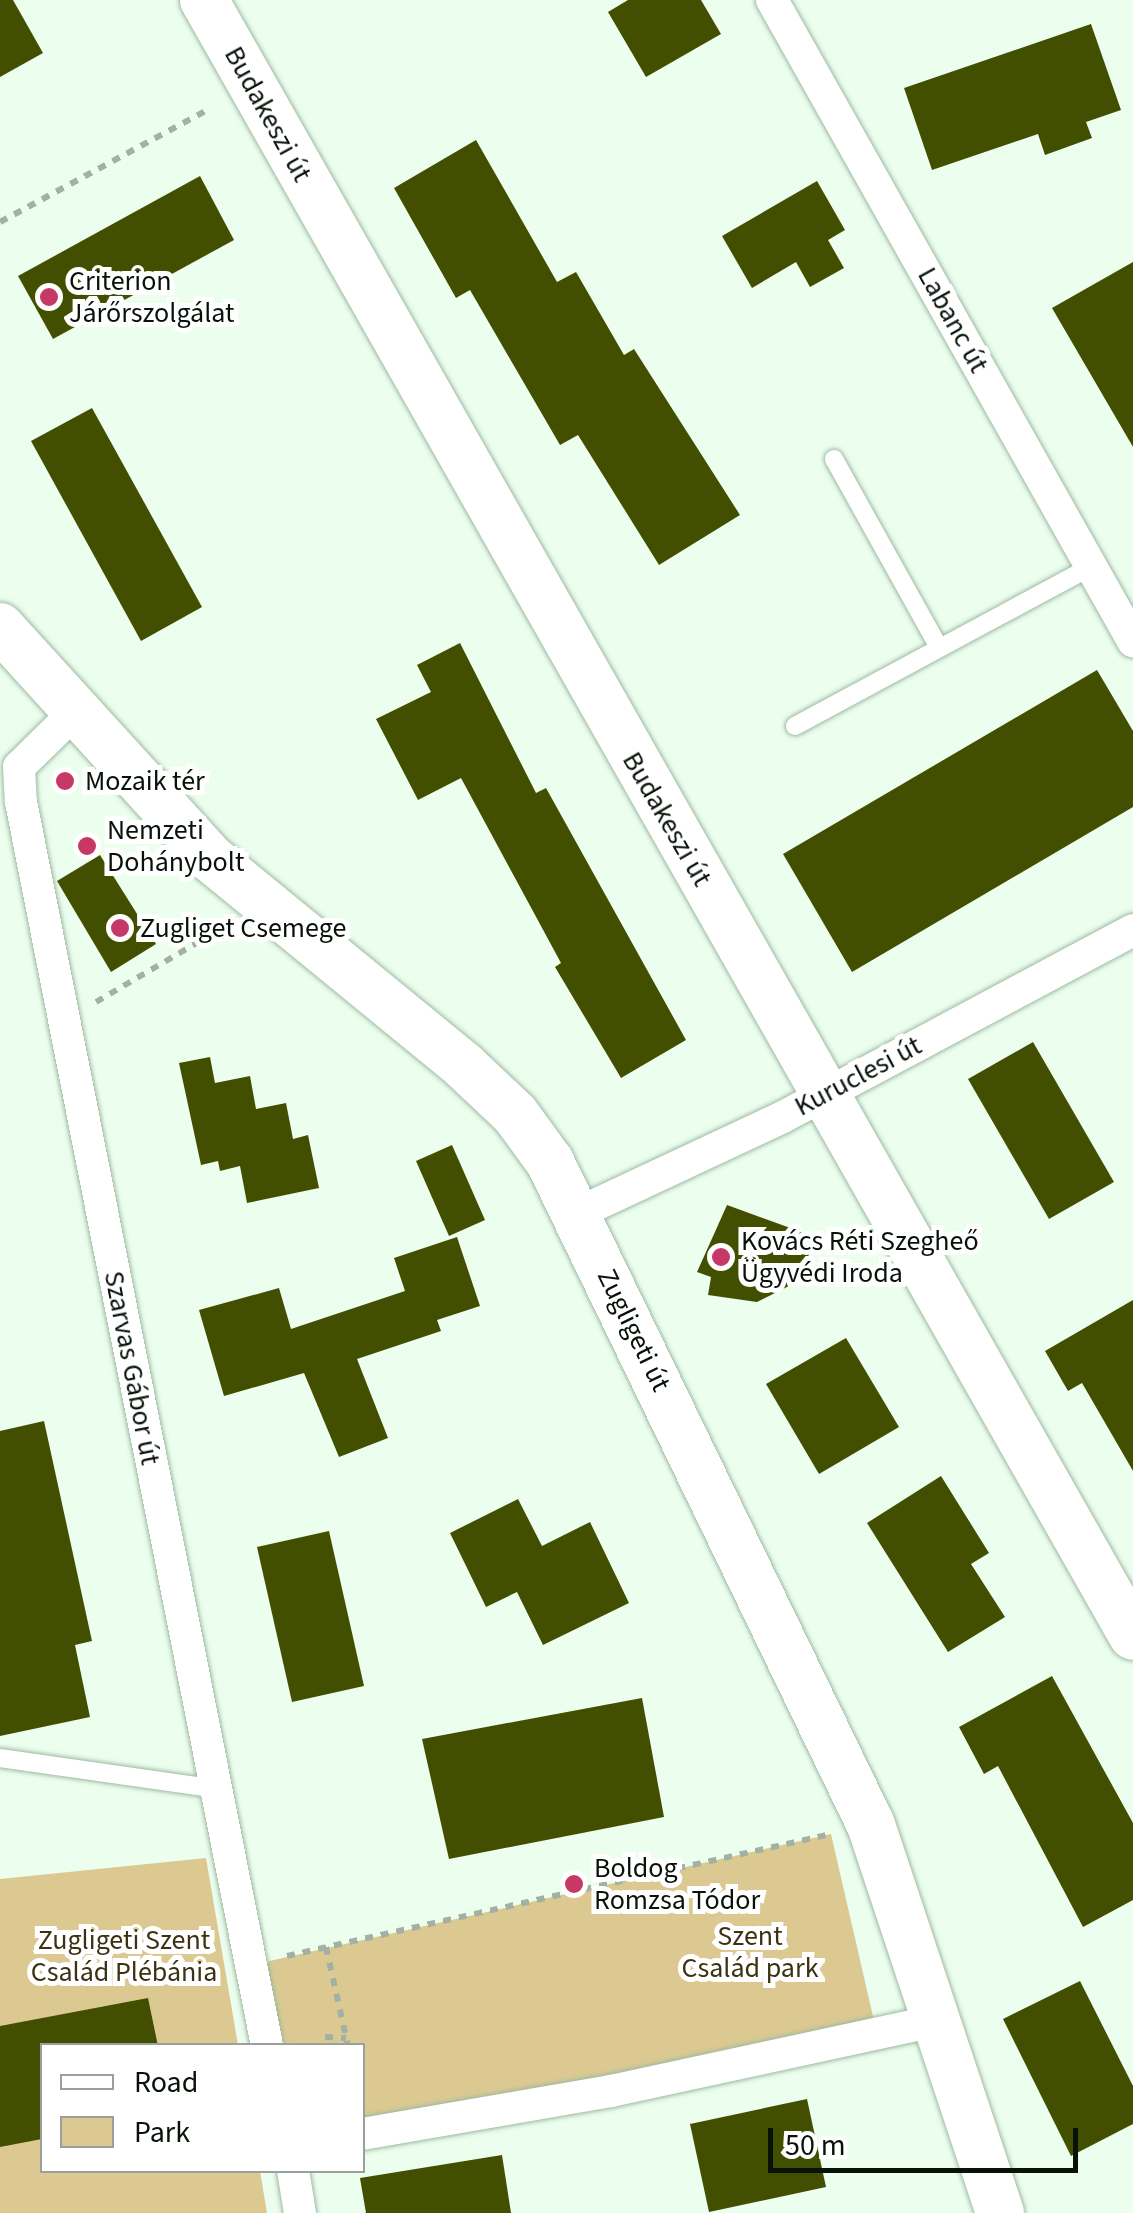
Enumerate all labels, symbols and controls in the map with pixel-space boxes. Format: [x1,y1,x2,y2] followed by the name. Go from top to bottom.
[217,41,319,187] street label: Budakeszi út
[910,261,996,379] street label: Labanc út
[69,264,235,330] place label: Criterion Járőrszolgálat
[38,286,60,308] marker: Criterion Járőrszolgálat
[615,746,719,892] street label: Budakeszi út
[85,764,205,798] place label: Mozaik tér
[54,770,76,792] marker: Mozaik tér
[107,813,244,879] place label: Nemzeti Dohánybolt
[76,835,98,857] marker: Nemzeti Dohánybolt
[140,911,346,945] place label: Zugliget Csemege
[109,917,131,939] marker: Zugliget Csemege
[789,1029,927,1123] street label: Kuruclesi út
[741,1224,979,1290] place label: Kovács Réti Szegheő Ügyvédi Iroda
[710,1246,732,1268] marker: Kovács Réti Szegheő Ügyvédi Iroda
[590,1263,678,1397] street label: Zugligeti út
[97,1268,167,1468] street label: Szarvas Gábor út
[594,1851,760,1917] place label: Boldog Romzsa Tódor
[563,1873,585,1895] marker: Boldog Romzsa Tódor
[681,1919,819,1985] park label: Szent Család park
[31,1923,217,1989] park label: Zugligeti Szent Család Plébánia
[40,2043,365,2173] legend
[134,2061,198,2104] text: Road
[773,2108,1083,2170] scale bar
[134,2111,190,2154] text: Park
[785,2124,846,2167] text: 50 m

